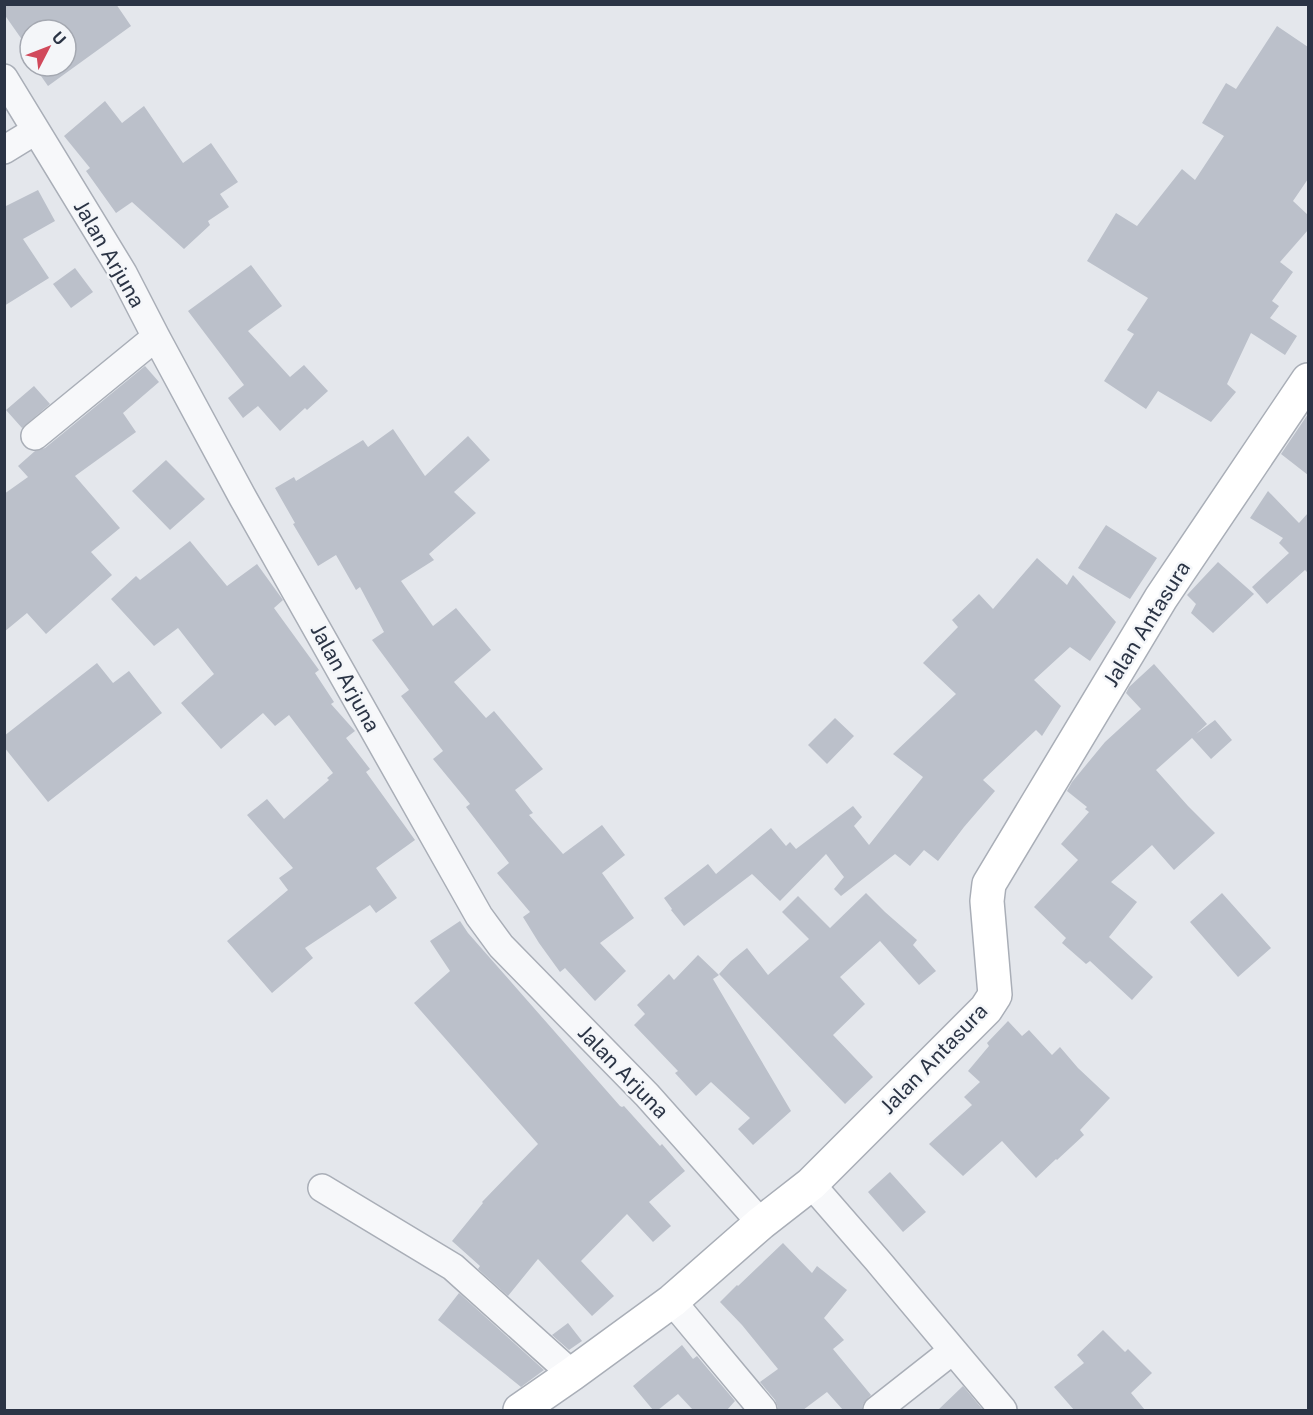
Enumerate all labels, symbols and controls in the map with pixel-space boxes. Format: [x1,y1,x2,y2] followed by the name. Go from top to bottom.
[18,18,78,78] north arrow
[48,28,70,49] text: U
[69,196,150,312] street label: Jalan Arjuna
[1098,556,1195,691] street label: Jalan Antasura
[306,619,385,736] street label: Jalan Arjuna
[875,998,992,1119] street label: Jalan Antasura
[573,1020,674,1123] street label: Jalan Arjuna

